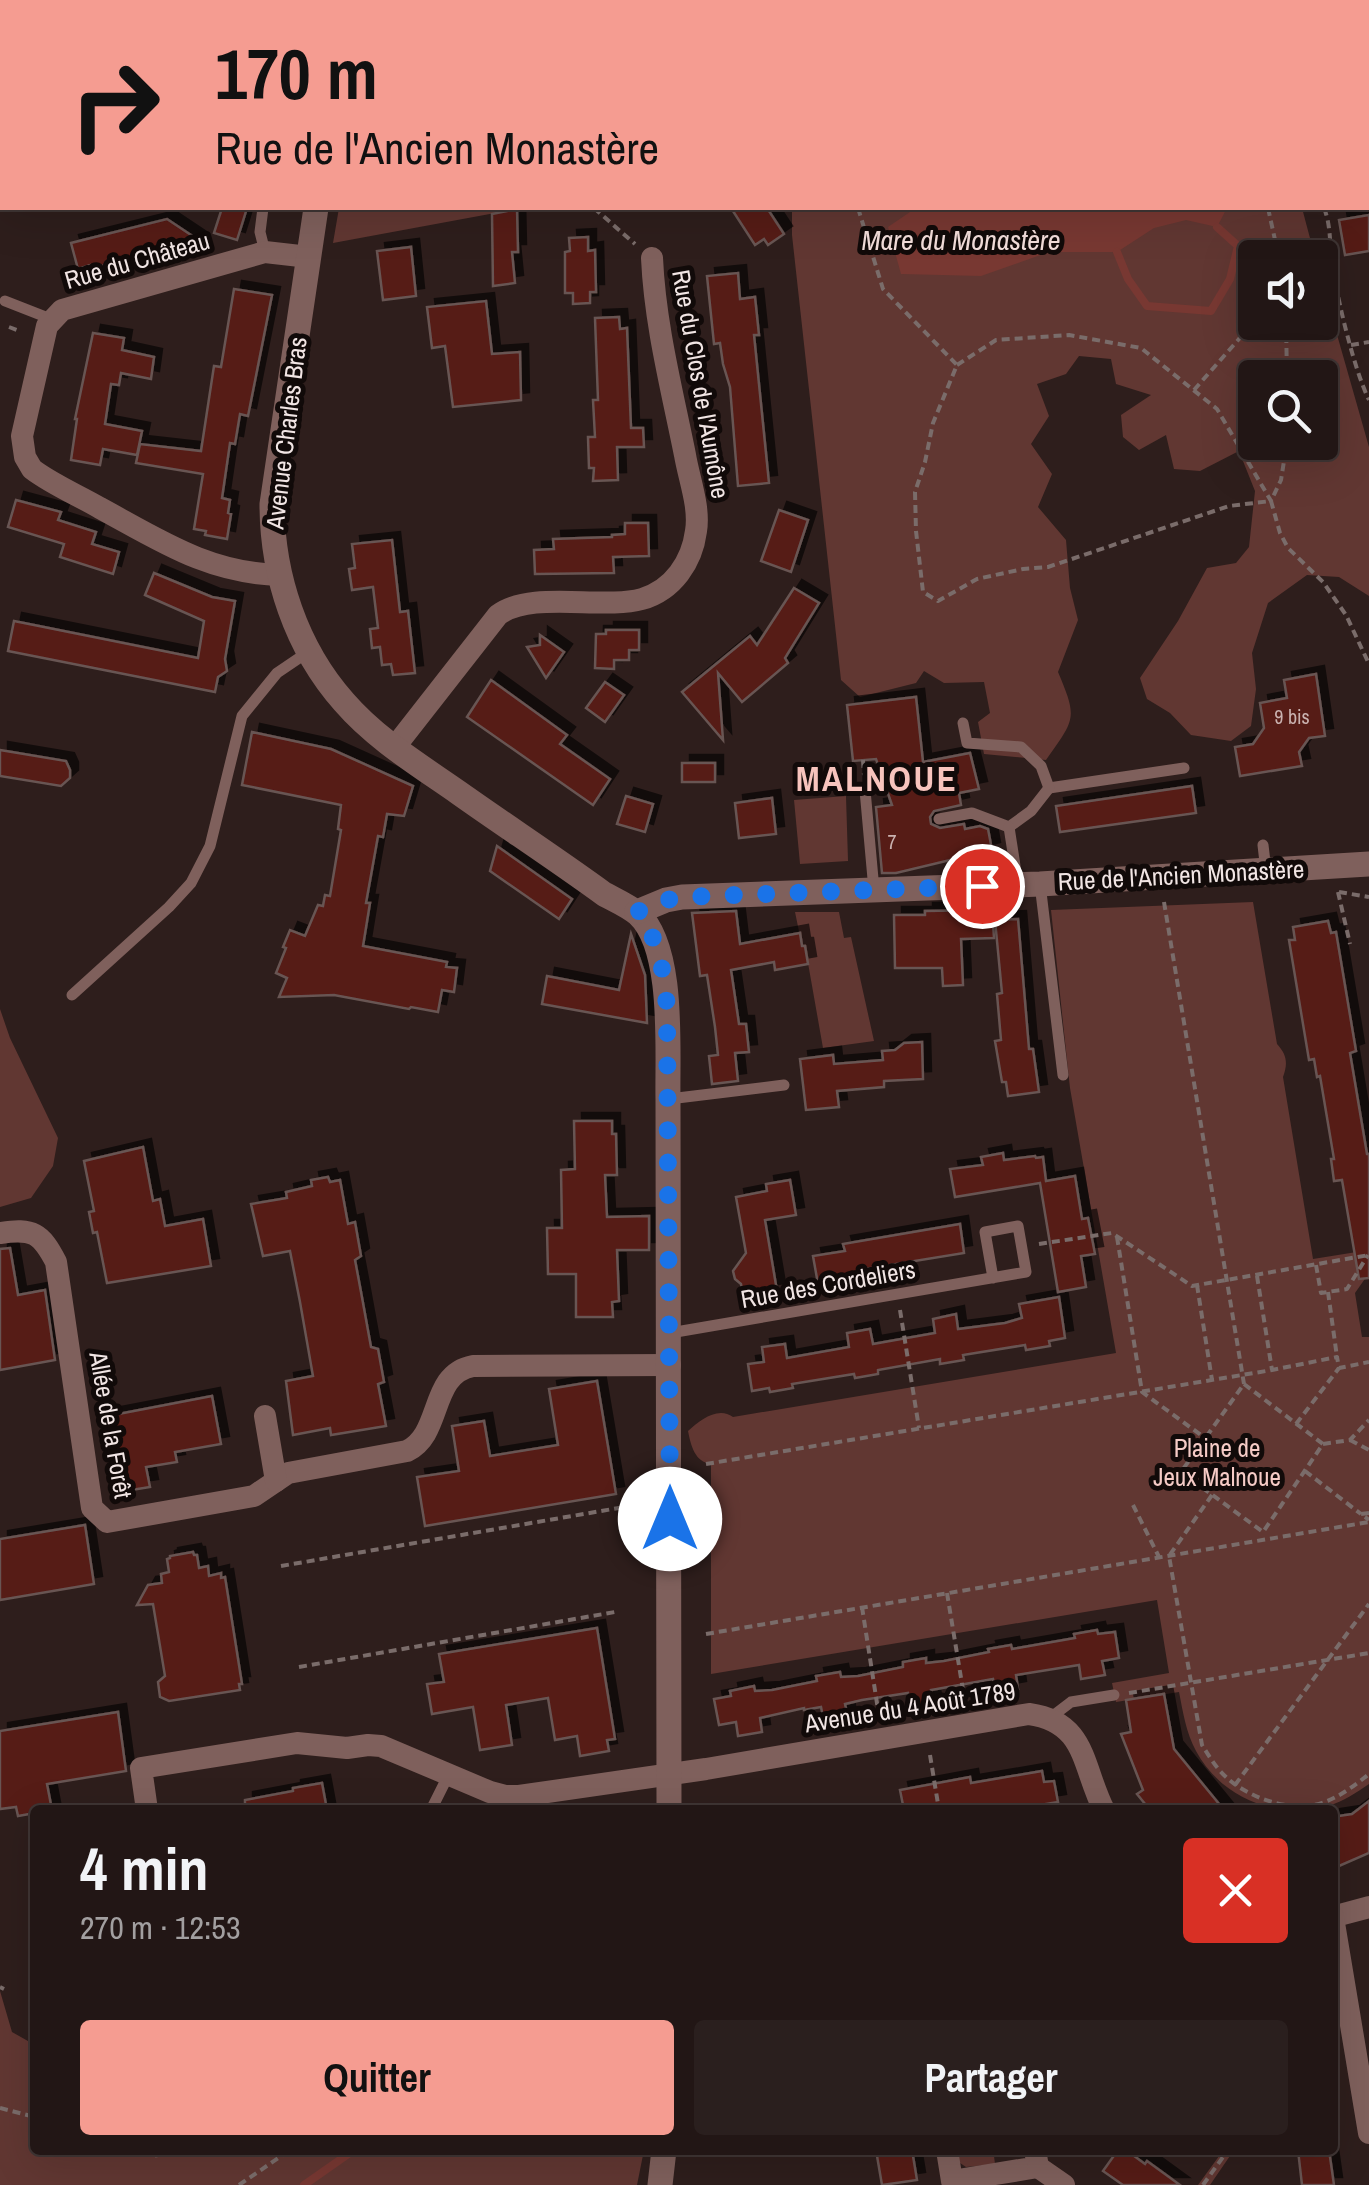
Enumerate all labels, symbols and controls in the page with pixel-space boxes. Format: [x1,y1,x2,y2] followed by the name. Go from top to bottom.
[215,27,378,121] text: 170 m
[50,40,180,170] icon: right
[215,117,659,178] text: Rue de l'Ancien Monastère
[861,221,1061,259] water label: Mare du Monastère
[61,223,213,297] street label: Rue du Château
[1238,240,1338,460] map controls
[1238,240,1338,340] button: sound
[664,267,738,501] street label: Rue du Clos de l'Aumône
[257,335,315,532] street label: Avenue Charles Bras
[1238,360,1338,460] button: search
[1274,703,1310,730] house number: 9 bis
[796,755,958,802] district label: MALNOUE
[887,828,897,855] house number: 7
[940,844,1025,929] pin
[1057,852,1305,898] street label: Rue de l'Ancien Monastère
[955,859,1010,914] icon: arrive
[738,1252,918,1316] street label: Rue des Cordeliers
[81,1348,141,1501] street label: Allée de la Forêt
[1153,1431,1281,1494] park label: Plaine de Jeux Malnoue
[618,1467,722,1571] position arrow
[801,1674,1018,1741] street label: Avenue du 4 Août 1789
[80,1828,209,1909] text: 4 min
[1183,1838,1288,1943] button: close
[80,1906,240,1949] text: 270 m · 12:53
[80,2020,674,2135] button: Quitter
[694,2020,1288,2135] button: Partager

